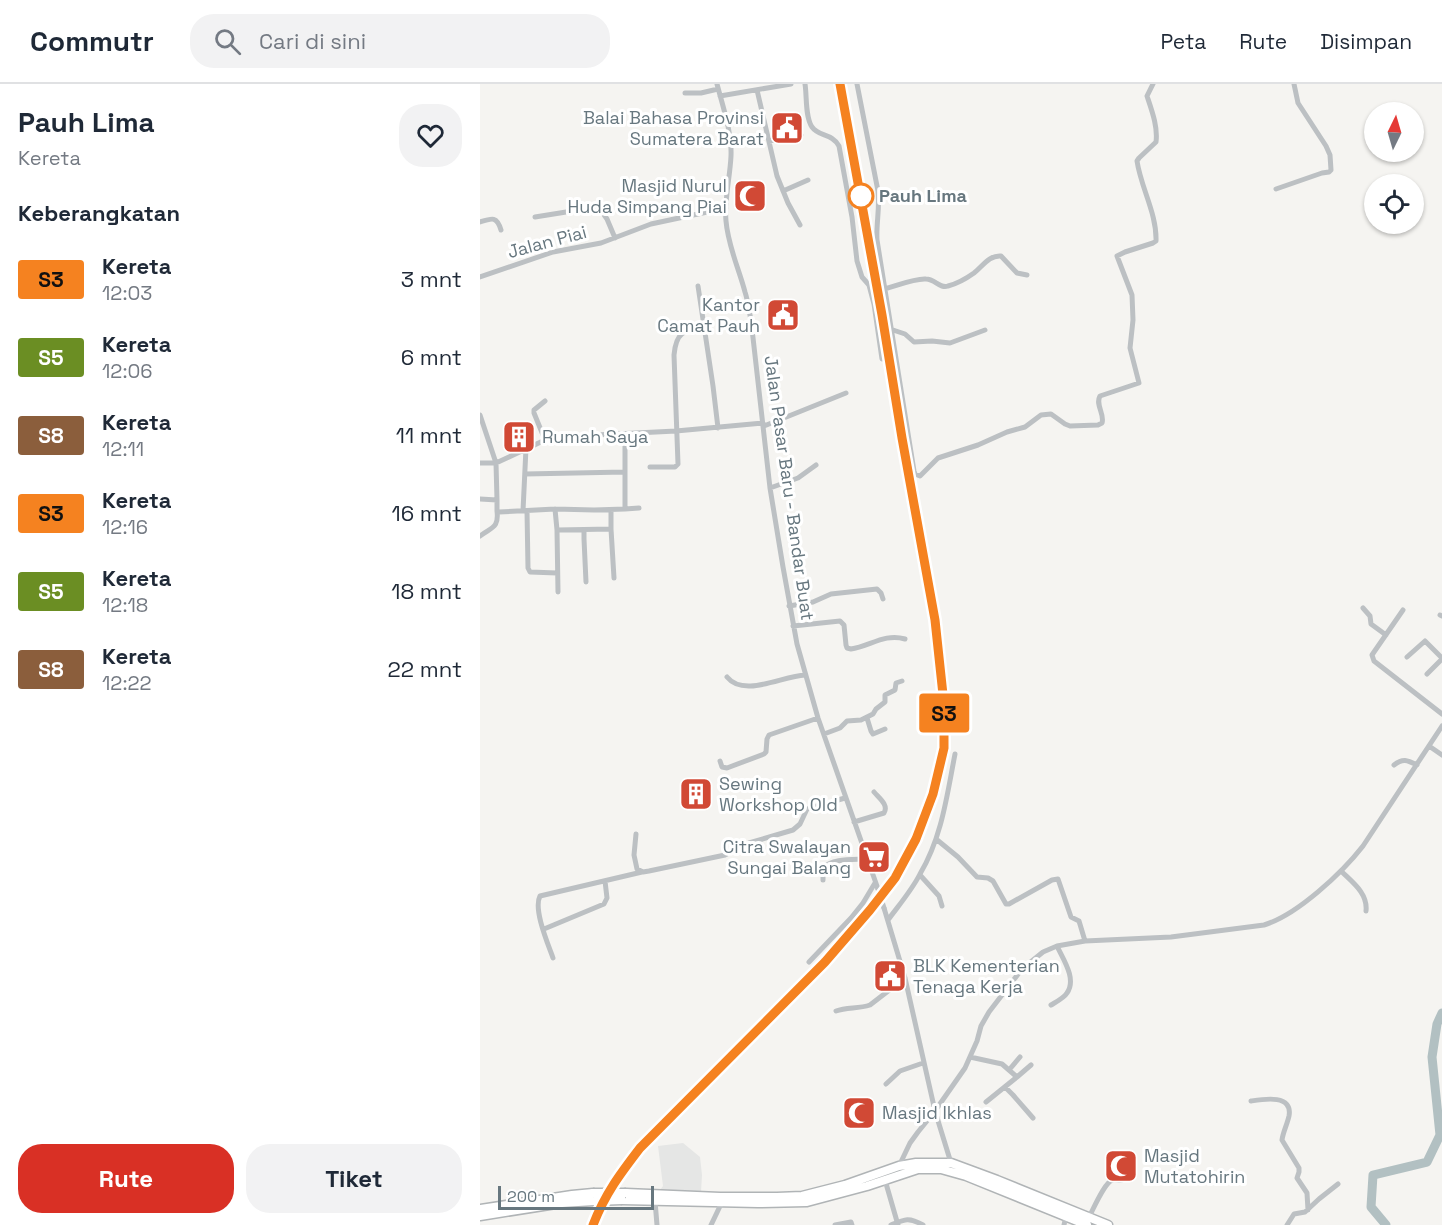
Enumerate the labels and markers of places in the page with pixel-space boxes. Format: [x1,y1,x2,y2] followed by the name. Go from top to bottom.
[583,106,764,150] place label: Balai Bahasa Provinsi Sumatera Barat
[769,110,805,146] public building icon: Balai Bahasa Provinsi Sumatera Barat
[568,174,727,218] place label: Masjid Nurul Huda Simpang Piai
[732,178,768,214] mosque icon: Masjid Nurul Huda Simpang Piai
[848,183,874,209] marker: Pauh Lima
[879,184,968,207] place label: Pauh Lima
[657,293,760,337] place label: Kantor Camat Pauh
[765,297,801,333] public building icon: Kantor Camat Pauh
[501,419,537,455] building icon: Rumah Saya
[542,425,648,448] place label: Rumah Saya
[719,772,838,816] place label: Sewing Workshop Old
[678,776,714,812] building icon: Sewing Workshop Old
[723,835,851,879] place label: Citra Swalayan Sungai Balang
[856,839,892,875] supermarket icon: Citra Swalayan Sungai Balang
[913,954,1060,998] place label: BLK Kementerian Tenaga Kerja
[872,958,908,994] public building icon: BLK Kementerian Tenaga Kerja
[841,1095,877,1131] mosque icon: Masjid Ikhlas
[882,1101,992,1124] place label: Masjid Ikhlas
[1144,1144,1245,1188] place label: Masjid Mutatohirin
[1103,1148,1139,1184] mosque icon: Masjid Mutatohirin

